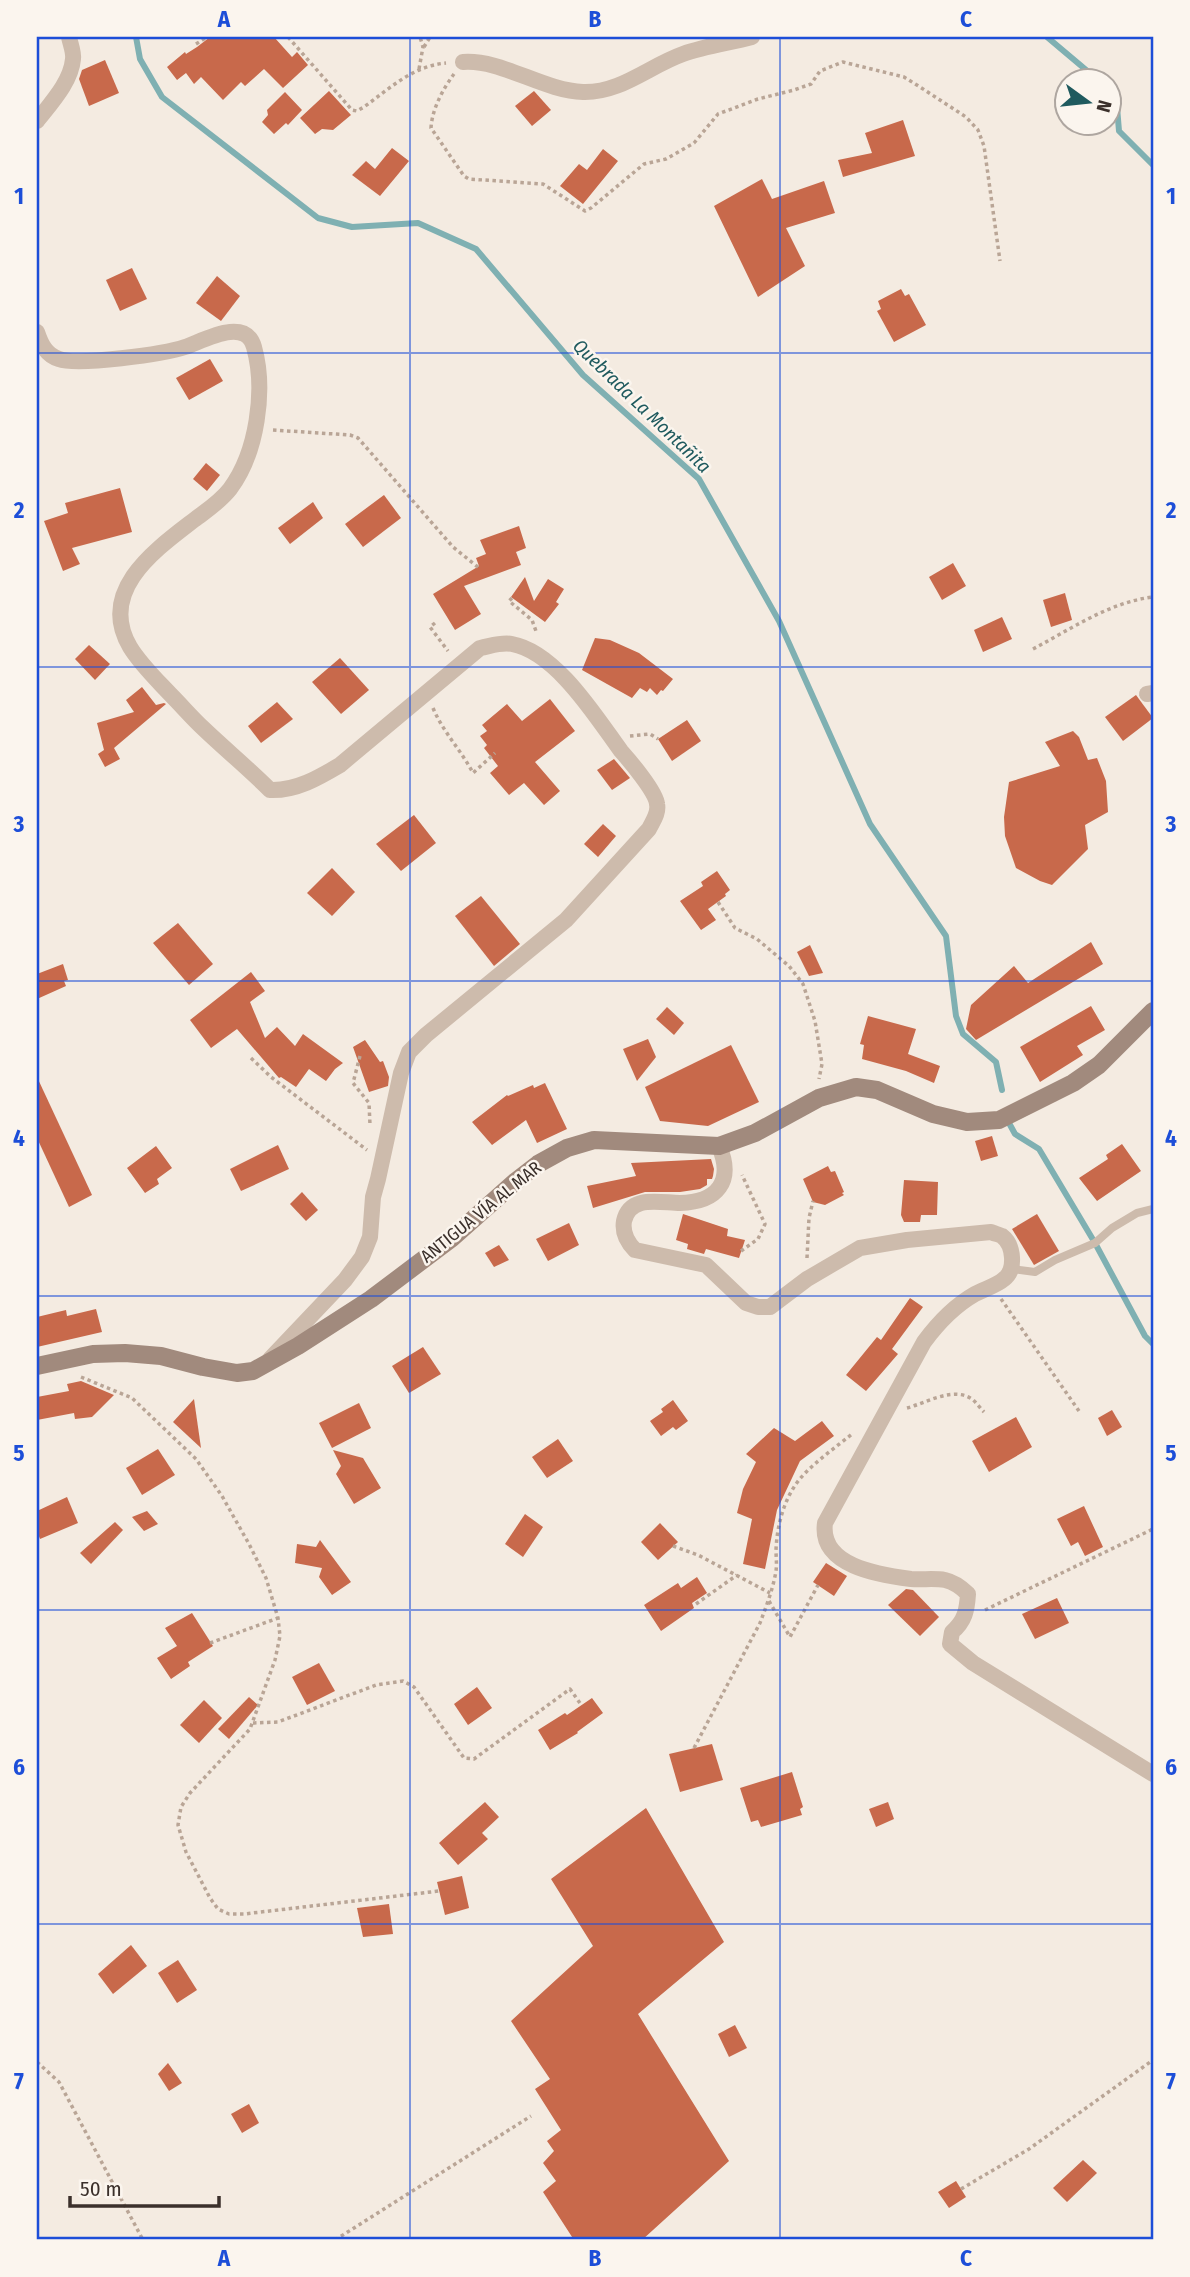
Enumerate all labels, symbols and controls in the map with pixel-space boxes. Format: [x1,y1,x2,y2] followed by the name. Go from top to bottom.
[217,5,231,33] text: A
[589,5,602,33] text: B
[960,5,972,33] text: C
[1054,66,1124,136] north arrow
[1091,98,1117,115] text: N
[14,182,24,210] text: 1
[1166,182,1176,210] text: 1
[568,334,716,478] water label: Quebrada La Montañita
[13,496,25,524] text: 2
[1165,496,1177,524] text: 2
[13,810,25,838] text: 3
[1165,810,1177,838] text: 3
[13,1124,25,1152] text: 4
[1165,1124,1177,1152] text: 4
[415,1156,546,1267] street label: ANTIGUA VÍA AL MAR
[13,1439,25,1467] text: 5
[1165,1439,1177,1467] text: 5
[13,1753,25,1781] text: 6
[1165,1753,1177,1781] text: 6
[14,2067,24,2095] text: 7
[1166,2067,1176,2095] text: 7
[70,2165,219,2209] scale bar
[80,2176,122,2202] text: 50 m
[217,2244,231,2272] text: A
[589,2244,602,2272] text: B
[960,2244,972,2272] text: C

